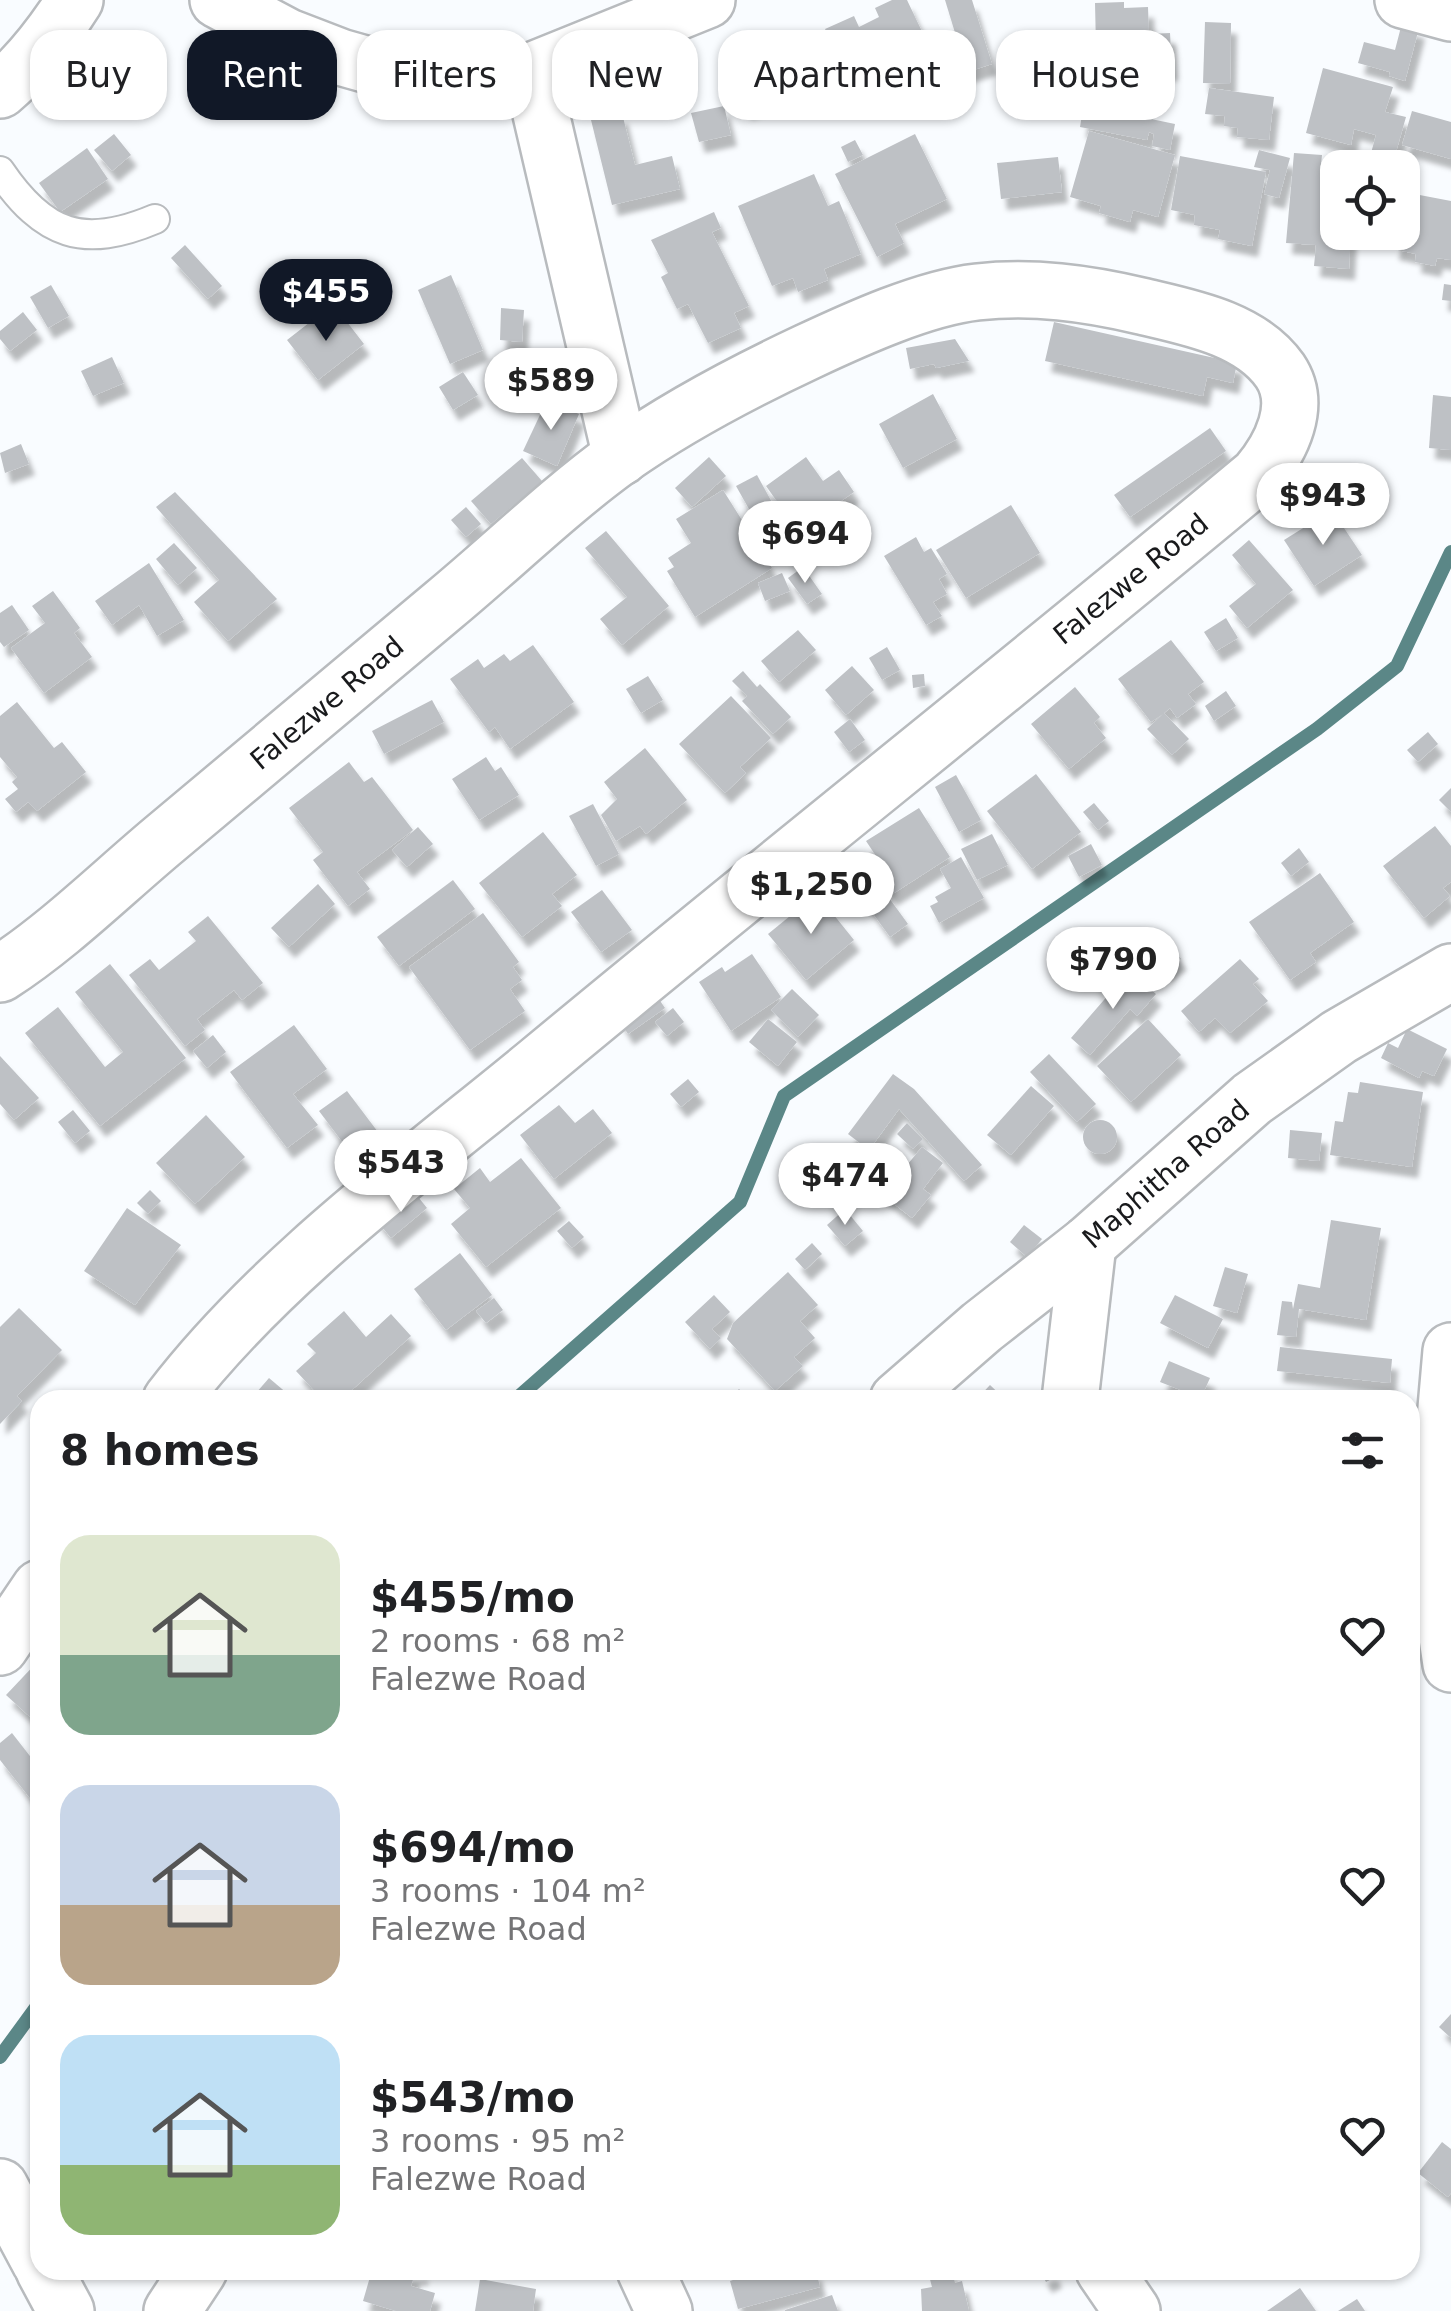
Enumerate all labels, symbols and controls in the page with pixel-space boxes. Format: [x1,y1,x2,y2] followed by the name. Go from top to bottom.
[30,30,167,120] chip: Buy
[187,30,337,120] chip: Rent
[357,30,532,120] chip: Filters
[552,30,698,120] chip: New
[718,30,976,120] chip: Apartment
[996,30,1175,120] chip: House
[1320,150,1420,250] map controls
[1320,150,1420,250] button: locate
[267,259,385,344] pin: $455
[281,272,371,310] text: $455
[492,348,610,433] pin: $589
[506,361,596,399] text: $589
[1264,463,1382,548] pin: $943
[1278,476,1368,514] text: $943
[746,501,864,586] pin: $694
[1047,506,1215,652] street label: Falezwe Road
[760,514,850,552] text: $694
[244,629,410,777] street label: Falezwe Road
[730,852,892,937] pin: $1,250
[749,865,873,903] text: $1,250
[1054,927,1172,1012] pin: $790
[1068,940,1158,978] text: $790
[1076,1093,1256,1255] street label: Maphitha Road
[342,1130,460,1215] pin: $543
[356,1143,446,1181] text: $543
[786,1143,904,1228] pin: $474
[800,1156,890,1194] text: $474
[1335,1423,1390,1478] icon: filters
[60,1426,260,1475] text: 8 homes
[370,1573,575,1622] text: $455/mo
[140,1575,260,1695] icon: home
[1335,1608,1390,1663] icon: heart
[370,1622,625,1660] text: 2 rooms · 68 m²
[370,1660,587,1698] text: Falezwe Road
[370,1823,575,1872] text: $694/mo
[140,1825,260,1945] icon: home
[1335,1858,1390,1913] icon: heart
[370,1872,646,1910] text: 3 rooms · 104 m²
[370,1910,587,1948] text: Falezwe Road
[370,2073,575,2122] text: $543/mo
[140,2075,260,2195] icon: home
[1335,2108,1390,2163] icon: heart
[370,2122,625,2160] text: 3 rooms · 95 m²
[370,2160,587,2198] text: Falezwe Road

